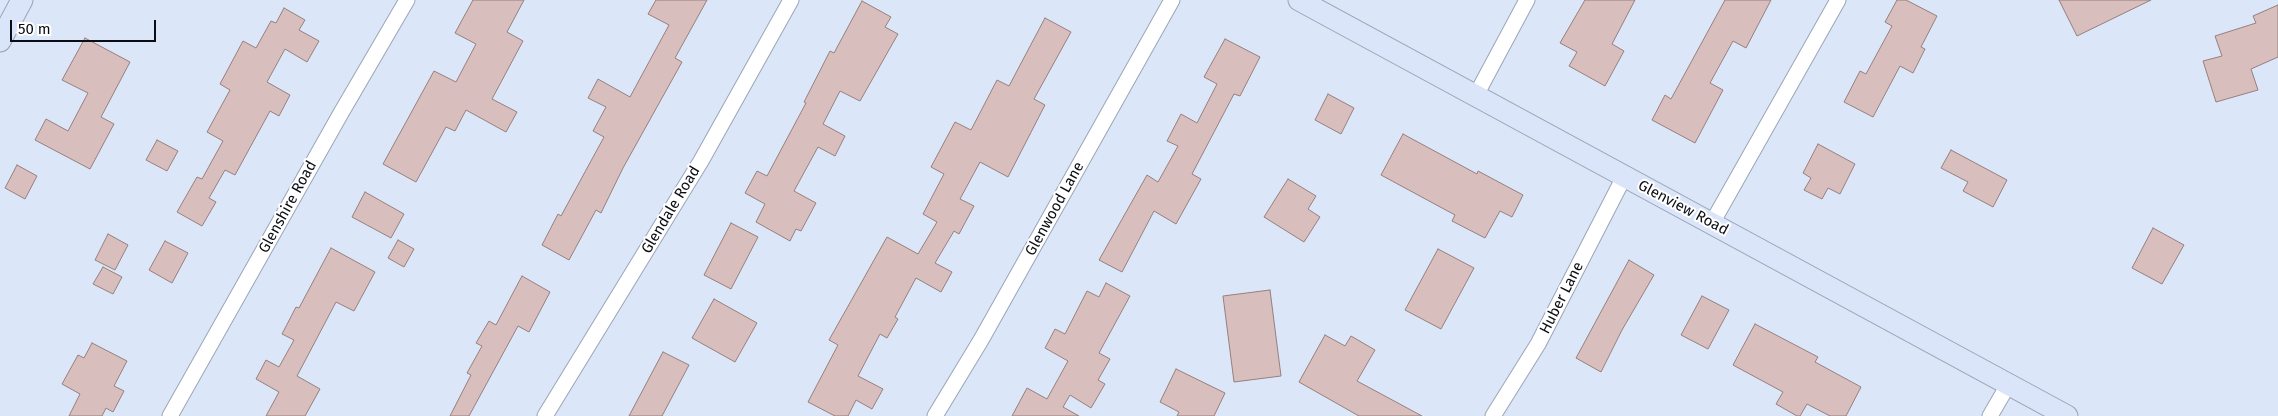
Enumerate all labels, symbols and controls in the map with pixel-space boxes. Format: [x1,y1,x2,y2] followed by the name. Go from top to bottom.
[12,10,159,42] scale bar
[18,20,51,38] text: 50 m
[255,158,321,256] street label: Glenshire Road
[1022,159,1088,259] street label: Glenwood Lane
[638,163,704,257] street label: Glendale Road
[1635,177,1731,239] street label: Glenview Road
[1536,259,1588,337] street label: Huber Lane

